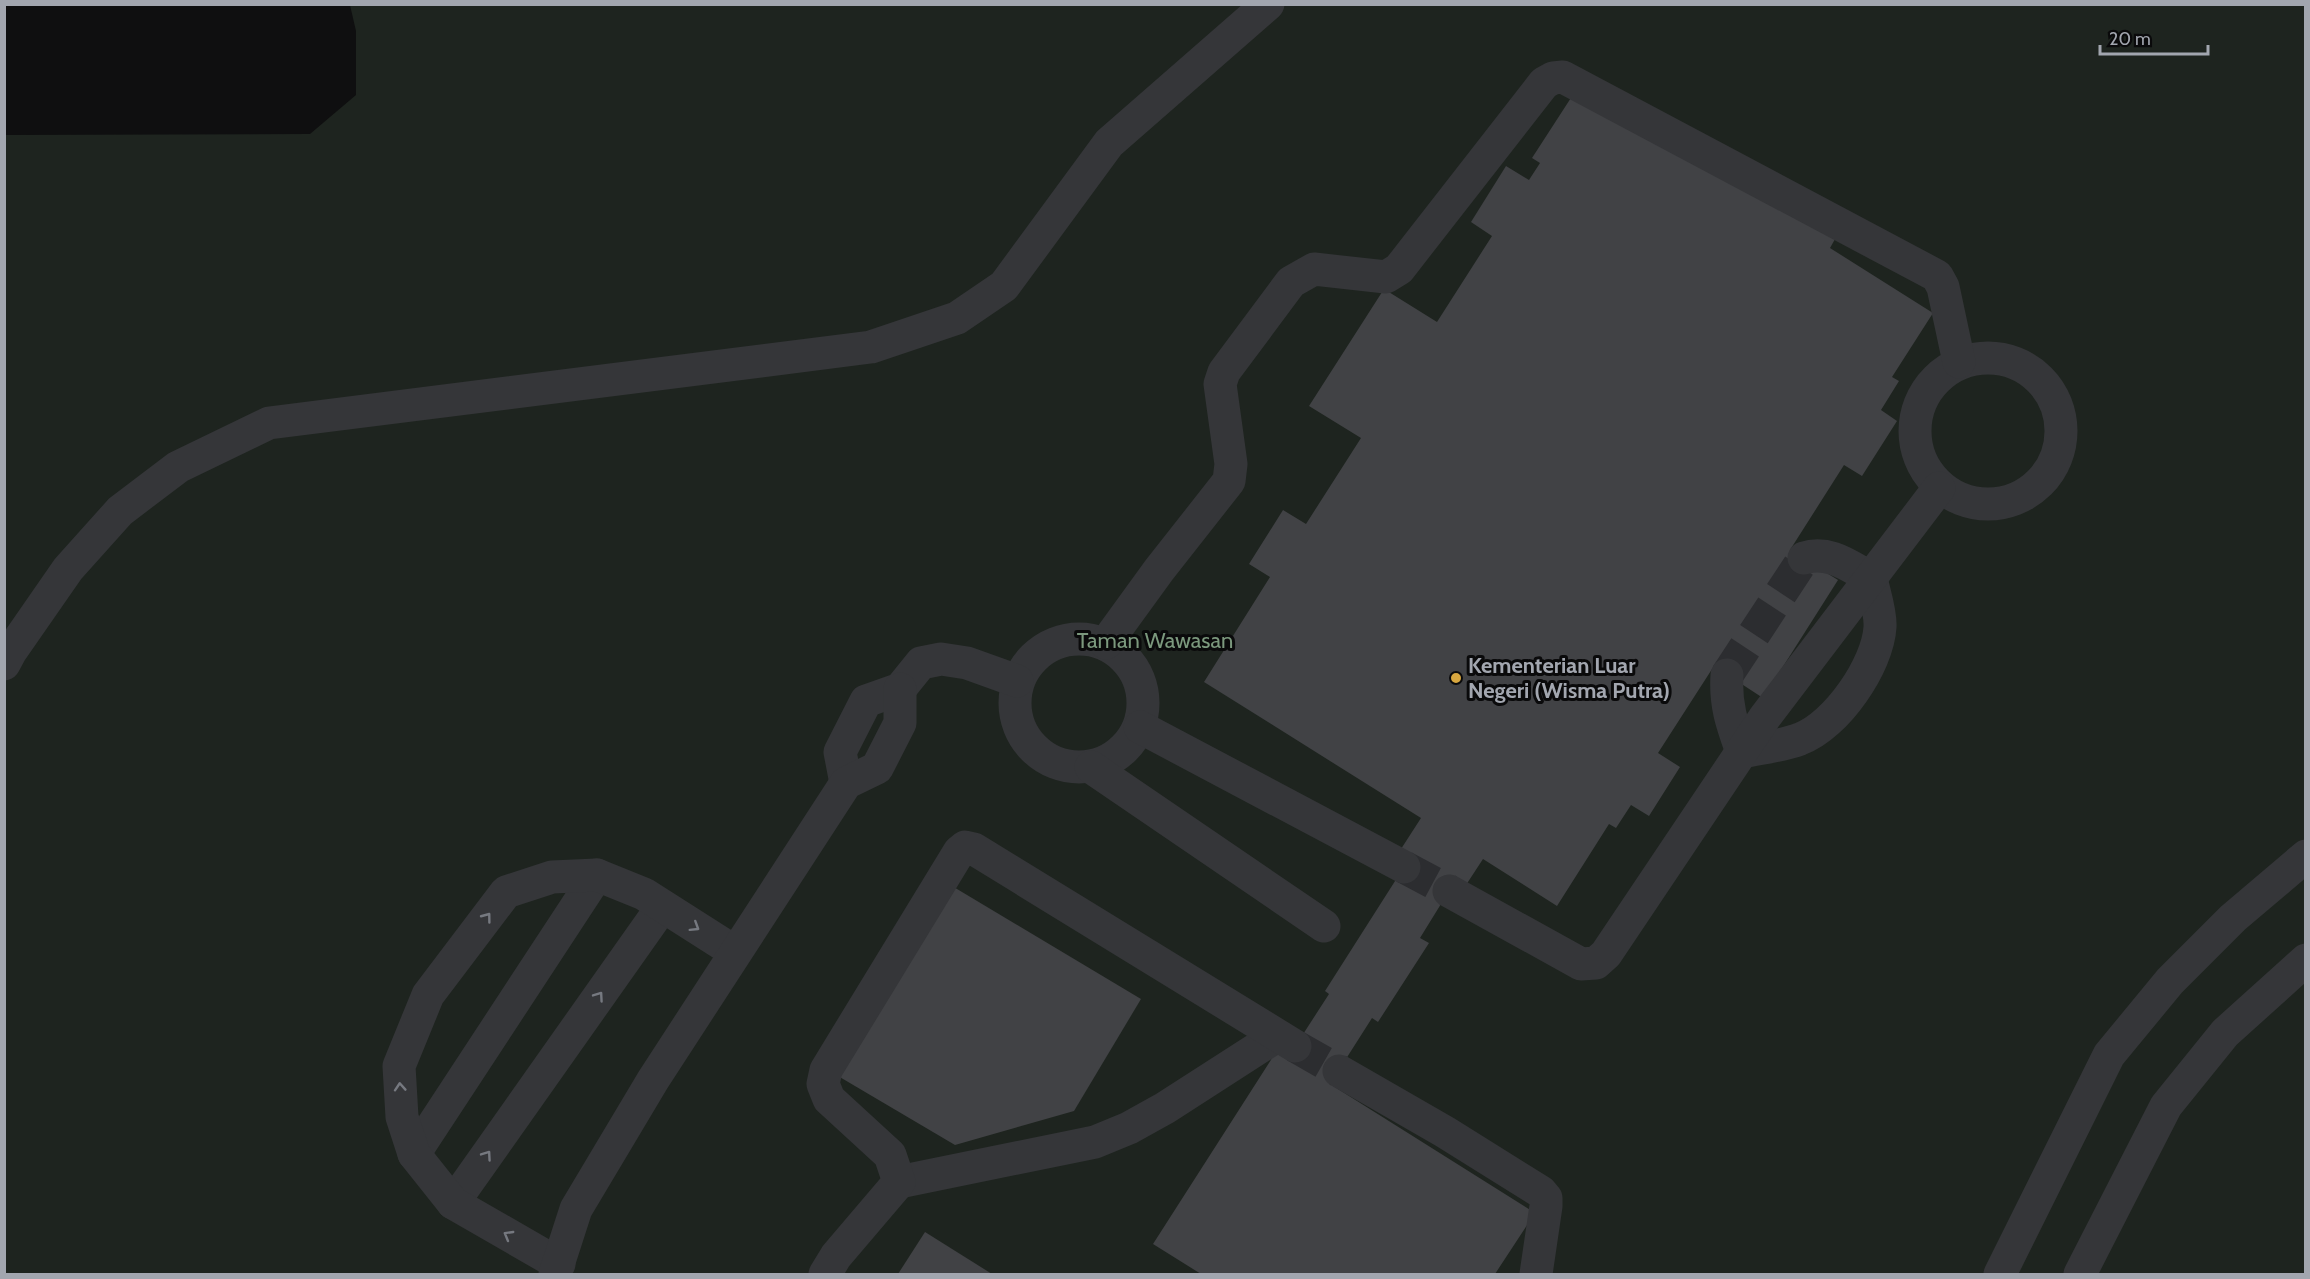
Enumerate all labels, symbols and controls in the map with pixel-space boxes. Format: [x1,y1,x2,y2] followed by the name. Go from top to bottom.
[2100,18,2208,56] scale bar
[2109,28,2151,50] text: 20 m
[1077,627,1233,654] park label: Taman Wawasan
[1468,652,1670,704] place label: Kementerian Luar Negeri (Wisma Putra)
[1449,671,1463,685] marker: Kementerian Luar Negeri (Wisma Putra)
[479,913,490,924] one-way arrow
[688,920,699,931] one-way arrow
[592,992,603,1003] one-way arrow
[394,1082,407,1091] one-way arrow
[480,1151,491,1162] one-way arrow
[504,1231,514,1242] one-way arrow

